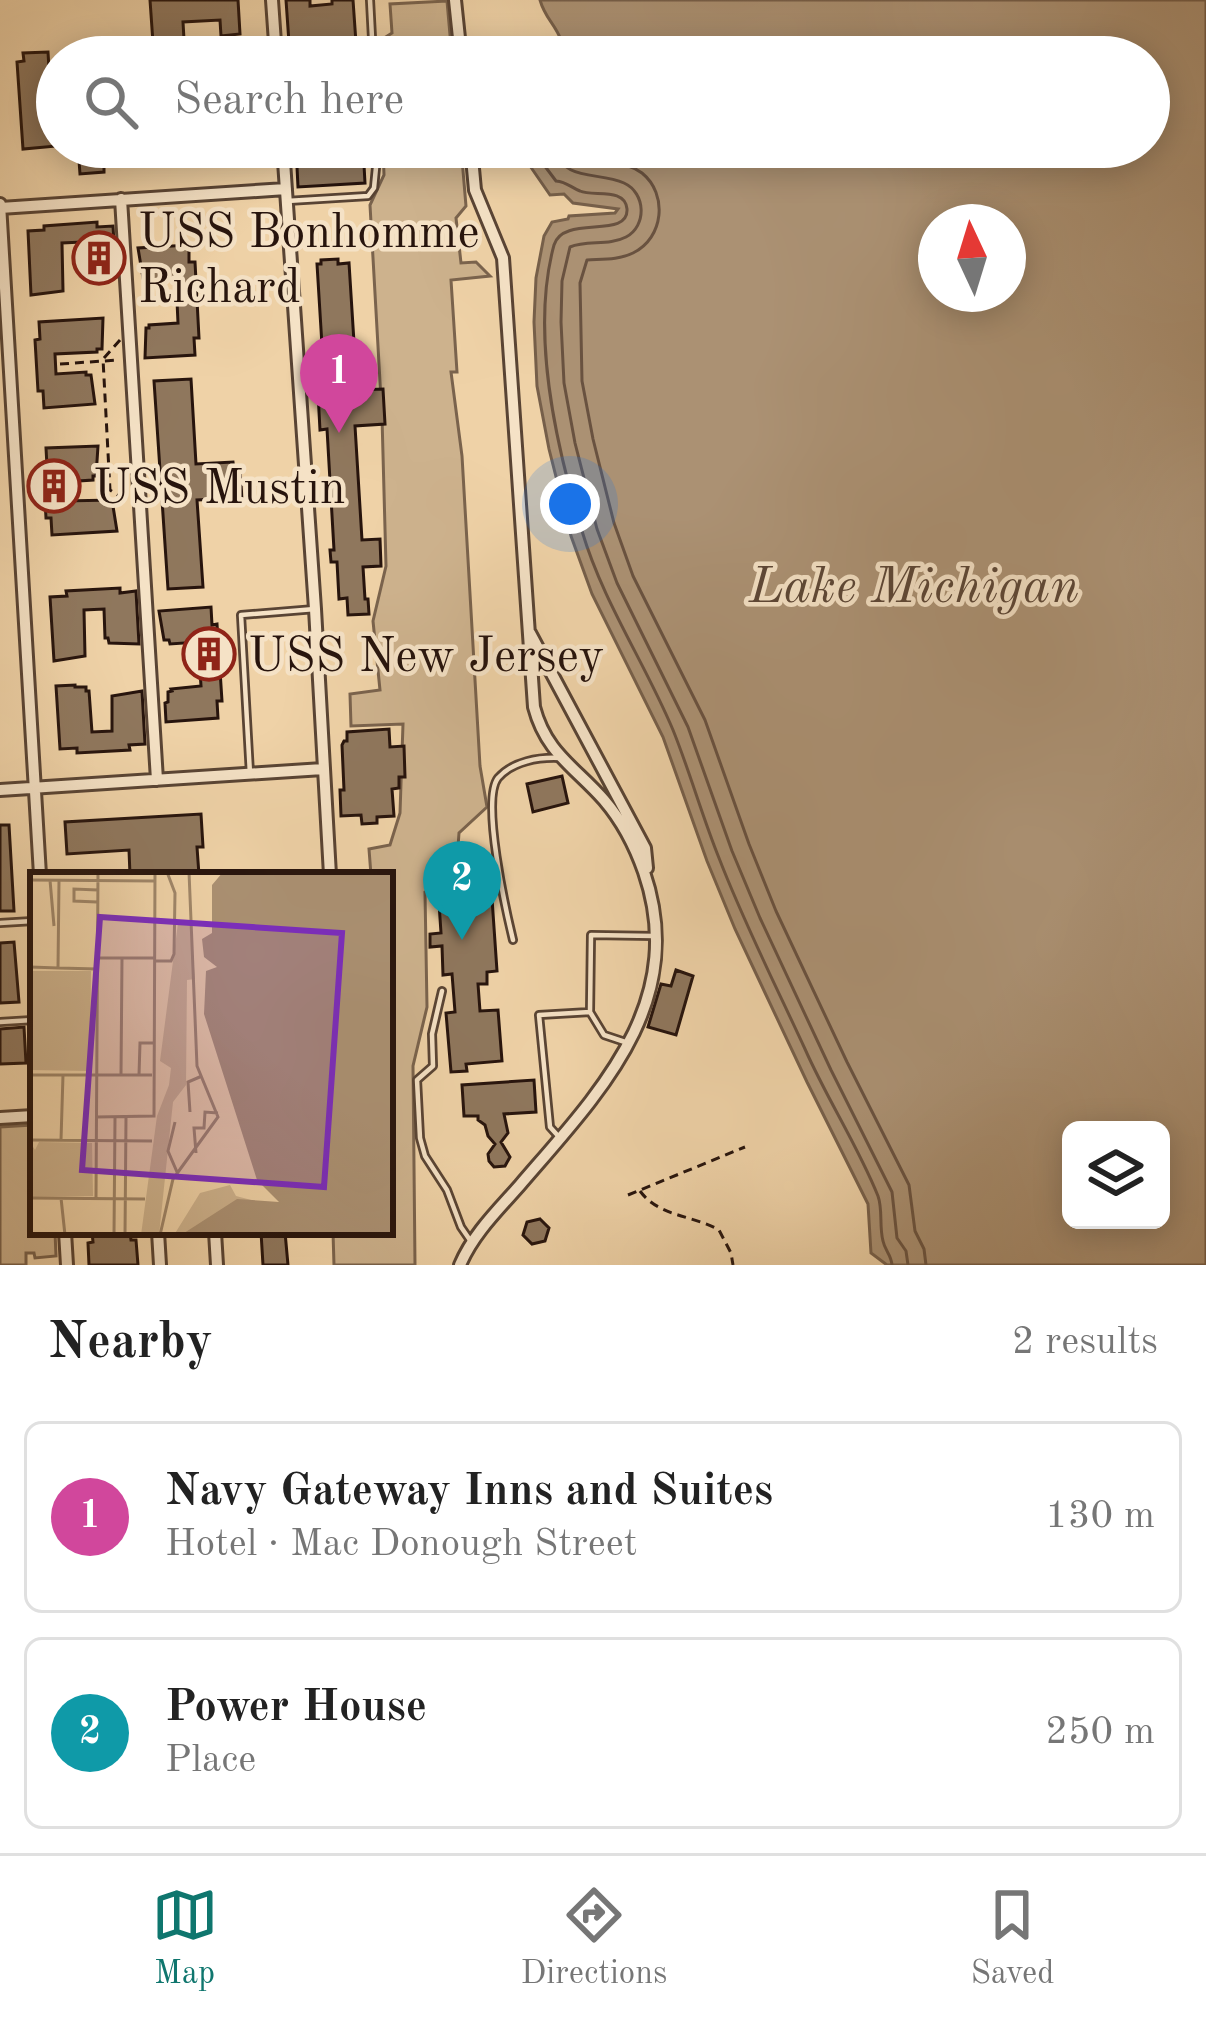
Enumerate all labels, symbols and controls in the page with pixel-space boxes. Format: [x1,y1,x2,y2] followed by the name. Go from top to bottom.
[36,36,1170,168] search box
[78,69,144,135] icon: search
[174,79,404,124] text: Search here
[918,204,1026,312] north arrow
[138,210,479,313] place label: USS Bonhomme Richard
[71,230,127,286] building icon: USS Bonhomme Richard
[300,334,378,433] pin: 1
[26,458,82,514] building icon: USS Mustin
[93,466,346,514] place label: USS Mustin
[540,474,600,534] your location
[748,563,1079,615] water label: Lake Michigan
[181,626,237,682] building icon: USS New Jersey
[248,634,604,682] place label: USS New Jersey
[423,841,501,940] pin: 2
[30,872,393,1235] inset map
[1062,1121,1170,1229] map controls
[1062,1121,1170,1229] button: layers
[48,1318,213,1369] text: Nearby
[1012,1323,1158,1362] text: 2 results
[165,1470,773,1515] text: Navy Gateway Inns and Suites
[79,1497,101,1536] text: 1
[1045,1497,1155,1536] text: 130 m
[165,1525,637,1564] text: Hotel · Mac Donough Street
[165,1686,427,1731] text: Power House
[79,1713,101,1752] text: 2
[1045,1713,1155,1752] text: 250 m
[165,1741,256,1780] text: Place
[152,1882,218,1995] tab: Map
[521,1882,667,1995] tab: Directions
[970,1882,1054,1995] tab: Saved

